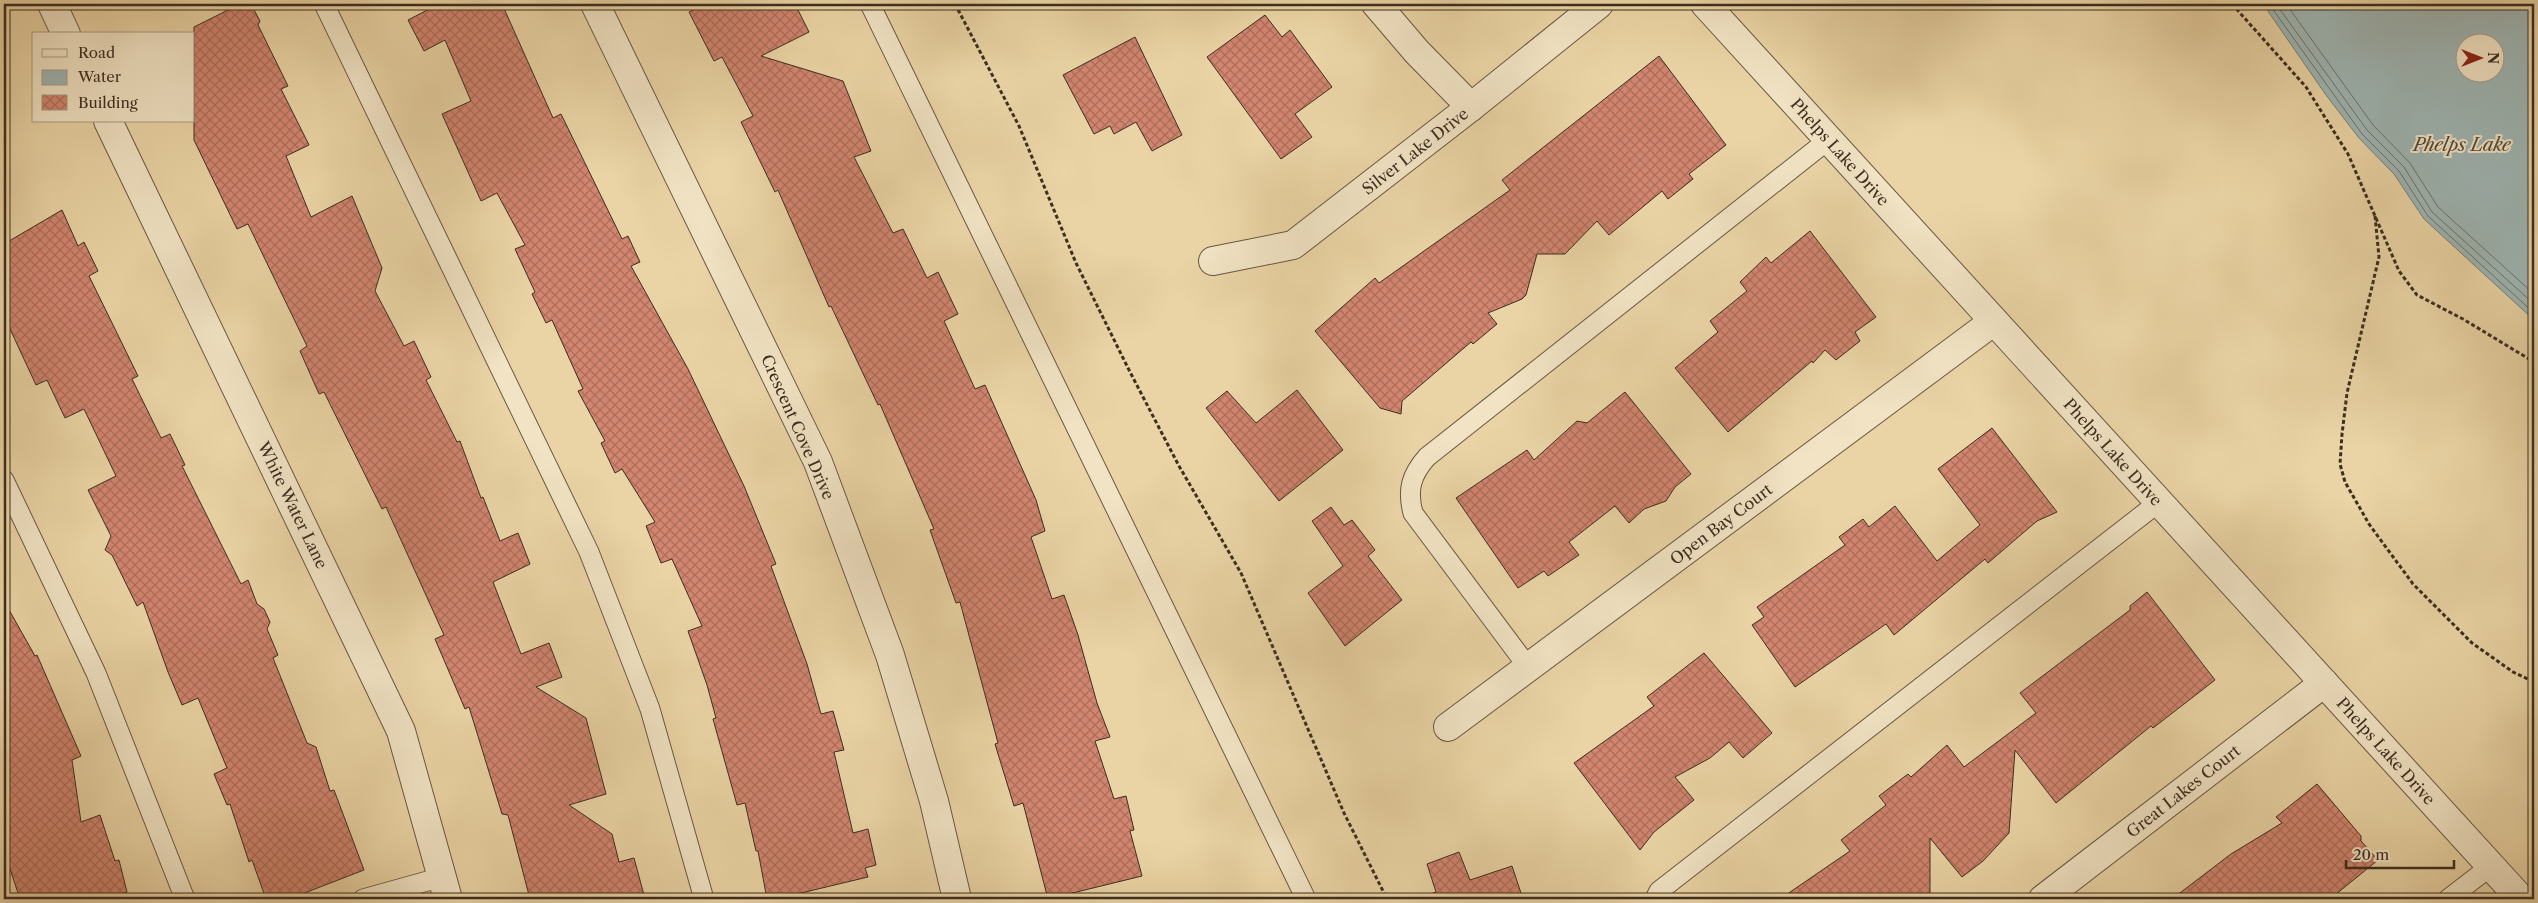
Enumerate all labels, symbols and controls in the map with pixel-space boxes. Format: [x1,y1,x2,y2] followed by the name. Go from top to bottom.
[32,32,195,122] legend
[2456,32,2506,82] north arrow
[78,43,115,62] text: Road
[2484,52,2502,64] text: N
[77,67,122,86] text: Water
[78,93,138,112] text: Building
[1786,94,1894,210] street label: Phelps Lake Drive
[1358,103,1472,199] street label: Silver Lake Drive
[2411,134,2512,156] water label: Phelps Lake
[757,351,839,503] street label: Crescent Cove Drive
[2059,394,2167,510] street label: Phelps Lake Drive
[253,437,332,572] street label: White Water Lane
[1666,479,1776,569] street label: Open Bay Court
[2332,693,2440,809] street label: Phelps Lake Drive
[2122,740,2244,842] street label: Great Lakes Court
[2346,838,2453,870] scale bar
[2353,845,2389,864] text: 20 m

